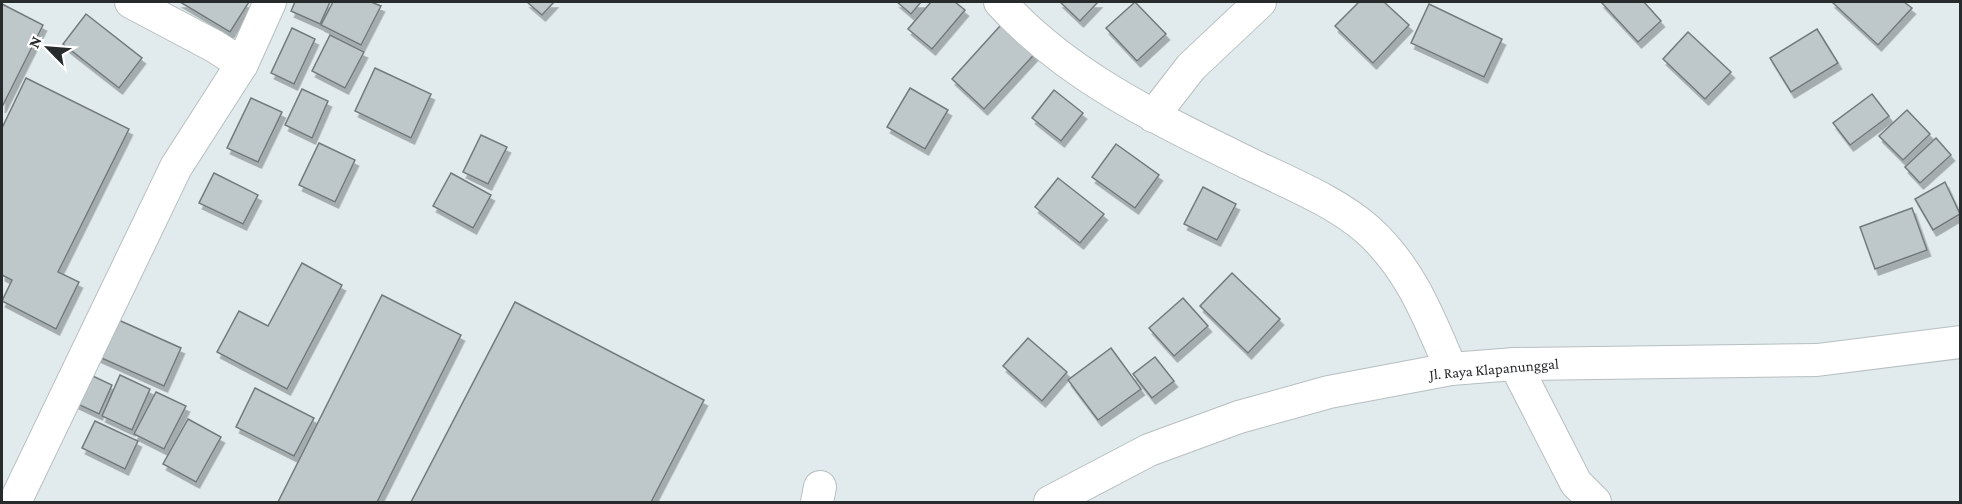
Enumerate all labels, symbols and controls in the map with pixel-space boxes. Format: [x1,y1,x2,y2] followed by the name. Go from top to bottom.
[18,18,78,78] north arrow
[25,33,45,50] text: N
[1427,355,1560,384] street label: Jl. Raya Klapanunggal

